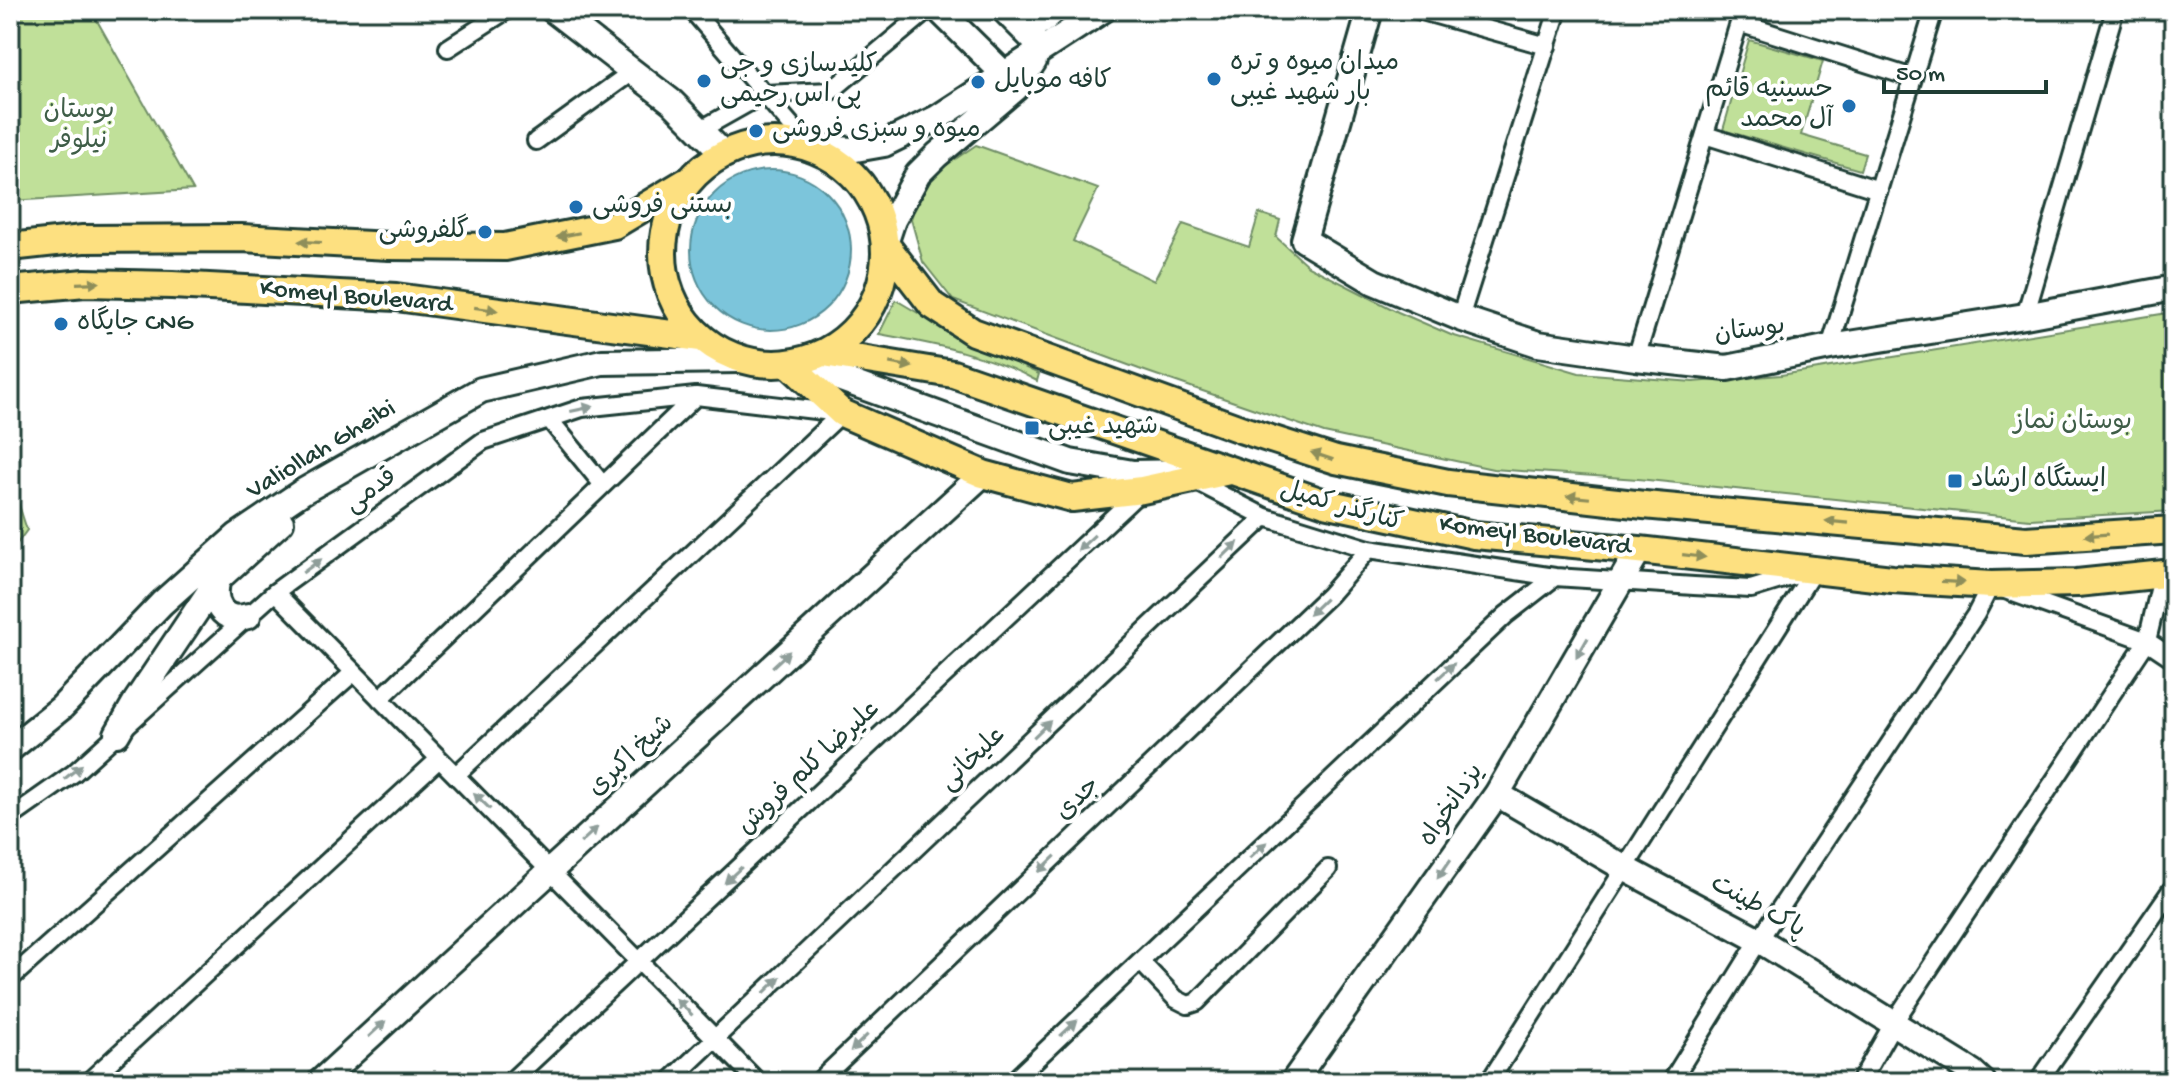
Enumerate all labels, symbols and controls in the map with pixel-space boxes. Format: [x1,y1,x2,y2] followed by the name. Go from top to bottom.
[1884,44,2046,94] scale bar
[1230,49,1399,110] place label: میدان میوه و تره بار شهید غیبی
[720,51,878,112] place label: کلیدسازی و جی پی اس رحیمی
[1896,61,1945,90] text: 50 m
[994,67,1112,98] place label: کافه موبایل
[1205,70,1223,88] marker: میدان میوه و تره بار شهید غیبی
[695,72,713,90] marker: کلیدسازی و جی پی اس رحیمی
[969,73,987,91] marker: کافه موبایل
[1705,76,1835,137] place label: حسینیه قائم آل محمد
[43,97,115,158] park label: بوستان نیلوفر
[1840,97,1858,115] marker: حسینیه قائم آل محمد
[772,116,981,147] place label: میوه و سبزی فروشی
[747,122,765,140] marker: میوه و سبزی فروشی
[592,192,733,223] place label: بستنی فروشی
[567,198,585,216] marker: بستنی فروشی
[378,213,469,248] place label: گلفروشی
[476,223,494,241] marker: گلفروشی
[556,229,581,241] one-way arrow
[297,235,322,248] one-way arrow
[259,274,455,322] street label: Komeyl Boulevard
[76,277,101,290] one-way arrow
[474,303,499,316] one-way arrow
[77,305,194,340] place label: جایگاه CNG
[1713,312,1787,352] street label: بوستان
[52,315,70,333] marker: جایگاه CNG
[889,359,914,372] one-way arrow
[241,394,402,508] street label: Valiollah Gheibi
[570,402,595,415] one-way arrow
[2012,408,2132,439] park label: بوستان نماز
[1048,413,1158,444] place label: شهید غیبی
[1023,419,1041,437] marker: شهید غیبی
[1310,449,1334,461] one-way arrow
[1971,462,2106,497] place label: ایستگاه ارشاد
[340,463,404,521] street label: قدمی
[1276,472,1407,540] street label: کنارگذر کمیل
[1946,472,1964,490] marker: ایستگاه ارشاد
[1565,491,1590,504] one-way arrow
[1437,510,1634,564] street label: Komeyl Boulevard
[1824,516,1849,529] one-way arrow
[2083,529,2108,542] one-way arrow
[1076,534,1095,552] one-way arrow
[1221,541,1240,559] one-way arrow
[1682,550,1707,563] one-way arrow
[301,558,322,574] one-way arrow
[1941,576,1966,589] one-way arrow
[1308,598,1327,616] one-way arrow
[1576,637,1590,660] one-way arrow
[771,650,790,668] one-way arrow
[1437,662,1456,680] one-way arrow
[732,695,888,843] street label: علیرضا کلم فروش
[583,709,681,805] street label: شیخ اکبری
[1032,720,1051,739] one-way arrow
[934,721,1014,799] street label: علیخانی
[1414,759,1492,853] street label: یزدانخواه
[63,765,83,781] one-way arrow
[1050,771,1108,829] street label: جدی
[473,792,491,811] one-way arrow
[580,826,599,844] one-way arrow
[1248,841,1267,859] one-way arrow
[1038,854,1057,872] one-way arrow
[1437,858,1452,879] one-way arrow
[724,865,743,883] one-way arrow
[1704,869,1810,947] street label: پاک طینت
[762,977,781,995] one-way arrow
[675,998,694,1016] one-way arrow
[1059,1020,1078,1038] one-way arrow
[367,1021,386,1039] one-way arrow
[850,1033,869,1052] one-way arrow

